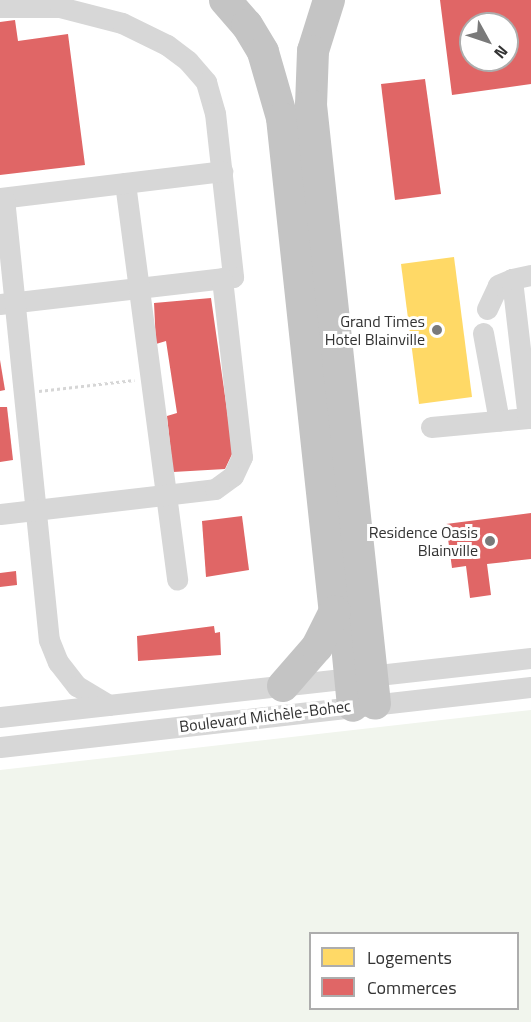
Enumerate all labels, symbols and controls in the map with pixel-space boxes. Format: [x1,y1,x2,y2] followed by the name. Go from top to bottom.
[459,12,519,72] north arrow
[488,40,514,64] text: N
[325,311,425,349] place label: Grand Times Hotel Blainville
[430,323,444,337] marker: Grand Times Hotel Blainville
[369,522,478,560] place label: Residence Oasis Blainville
[483,534,497,548] marker: Residence Oasis Blainville
[178,696,352,736] street label: Boulevard Michèle-Bohec
[309,932,519,1010] legend
[367,944,452,971] text: Logements
[367,974,457,1001] text: Commerces

